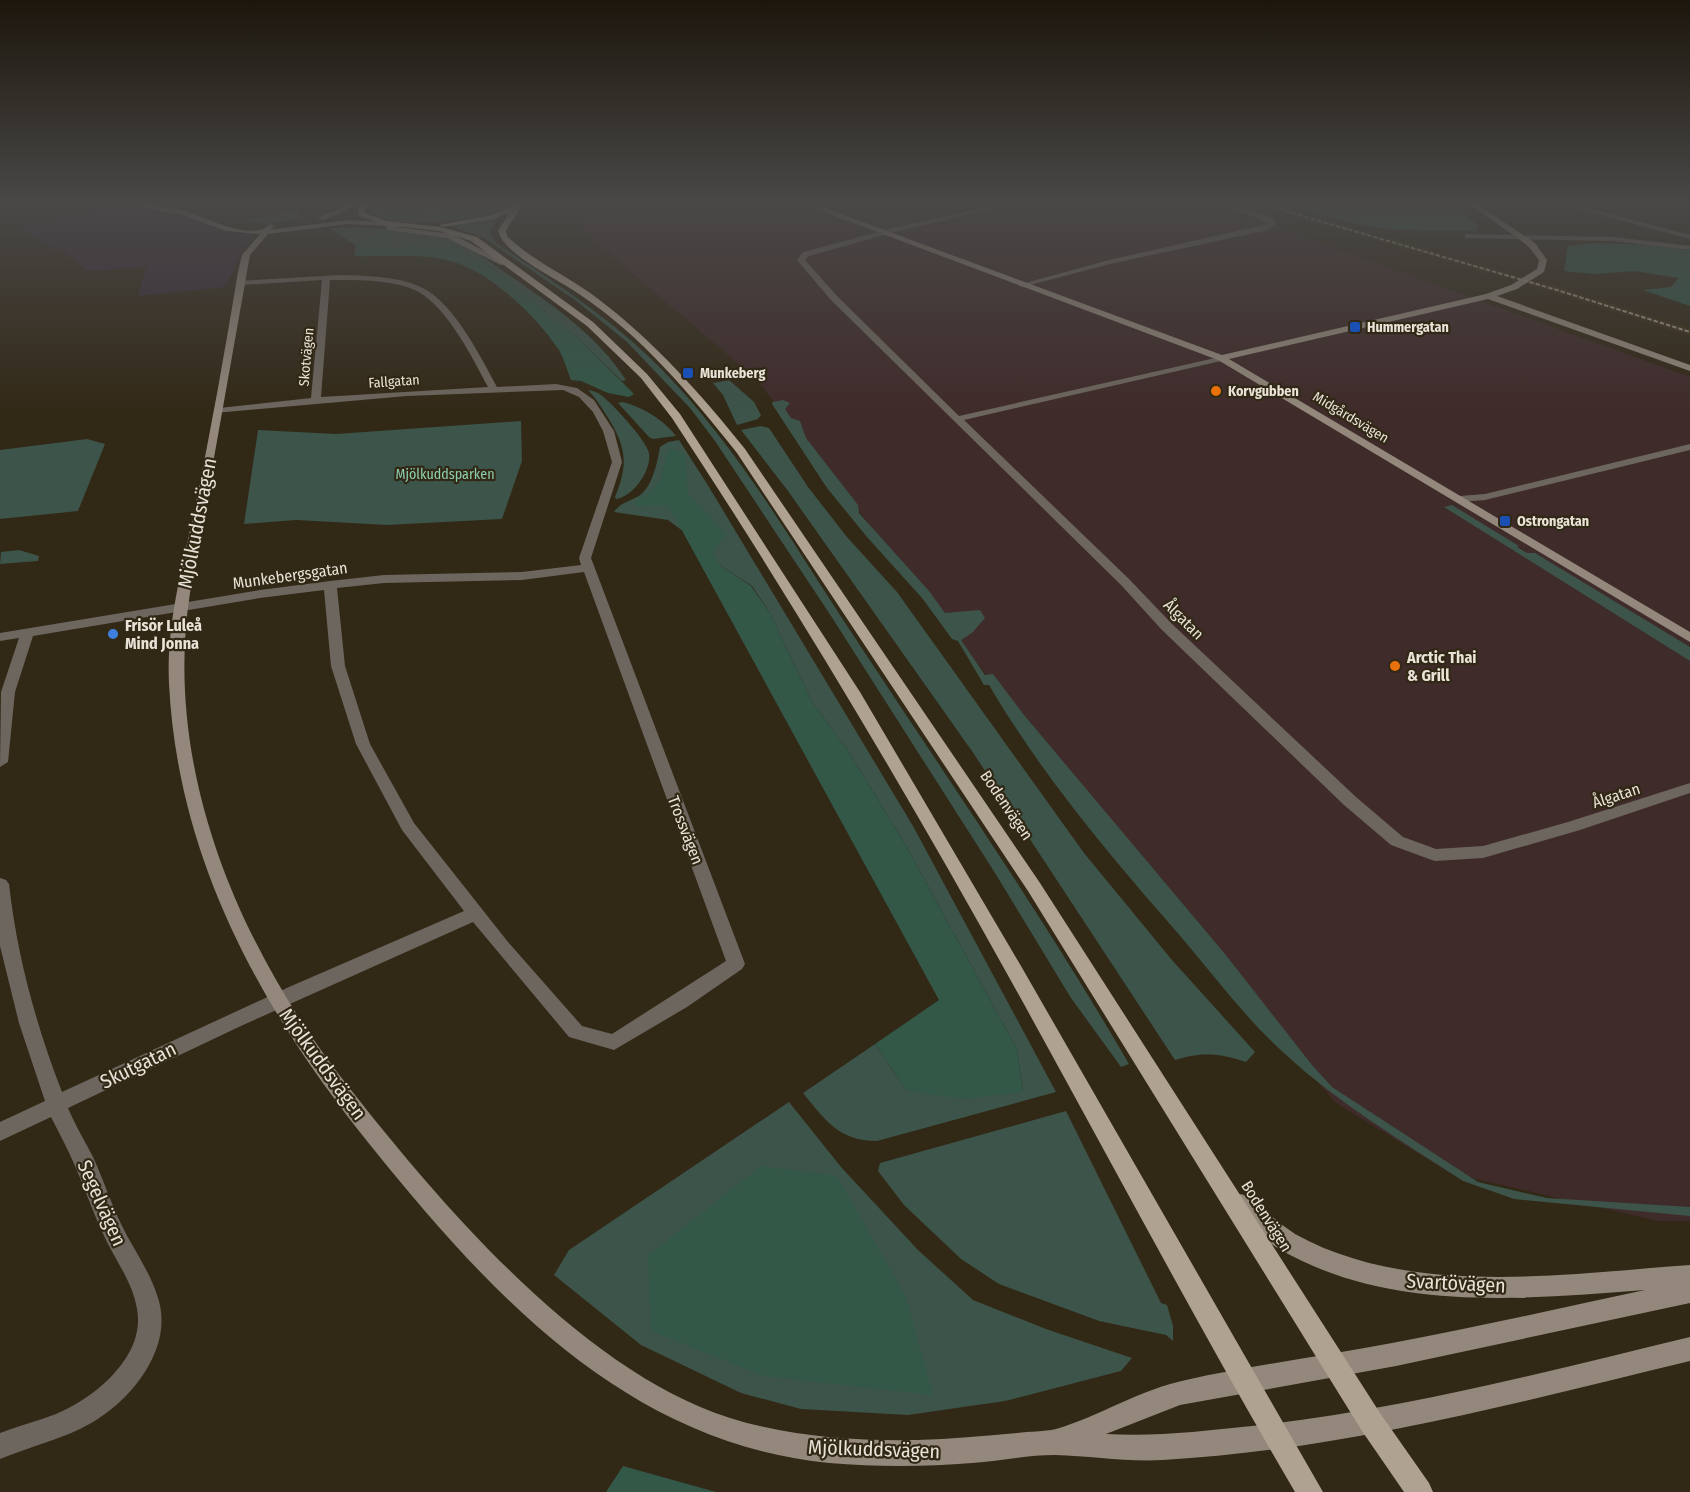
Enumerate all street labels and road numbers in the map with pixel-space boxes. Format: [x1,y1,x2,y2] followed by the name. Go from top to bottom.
[295,327,318,387] street label: Skotvägen
[368,371,420,392] street label: Fallgatan
[1310,388,1392,447] street label: Midgårdsvägen
[173,456,221,590] street label: Mjölkuddsvägen
[231,558,349,593] street label: Munkebergsgatan
[1160,595,1208,643] street label: Ålgatan
[976,767,1037,844] street label: Bodenvägen
[1590,778,1642,812] street label: Ålgatan
[664,793,707,867] street label: Trossvägen
[274,1004,372,1124] street label: Mjölkuddsvägen
[96,1036,180,1094] street label: Skutgatan
[72,1156,132,1250] street label: Segelvägen
[1237,1177,1296,1255] street label: Bodenvägen
[1406,1268,1506,1298] street label: Svartövägen
[808,1435,940,1463] street label: Mjölkuddsvägen

